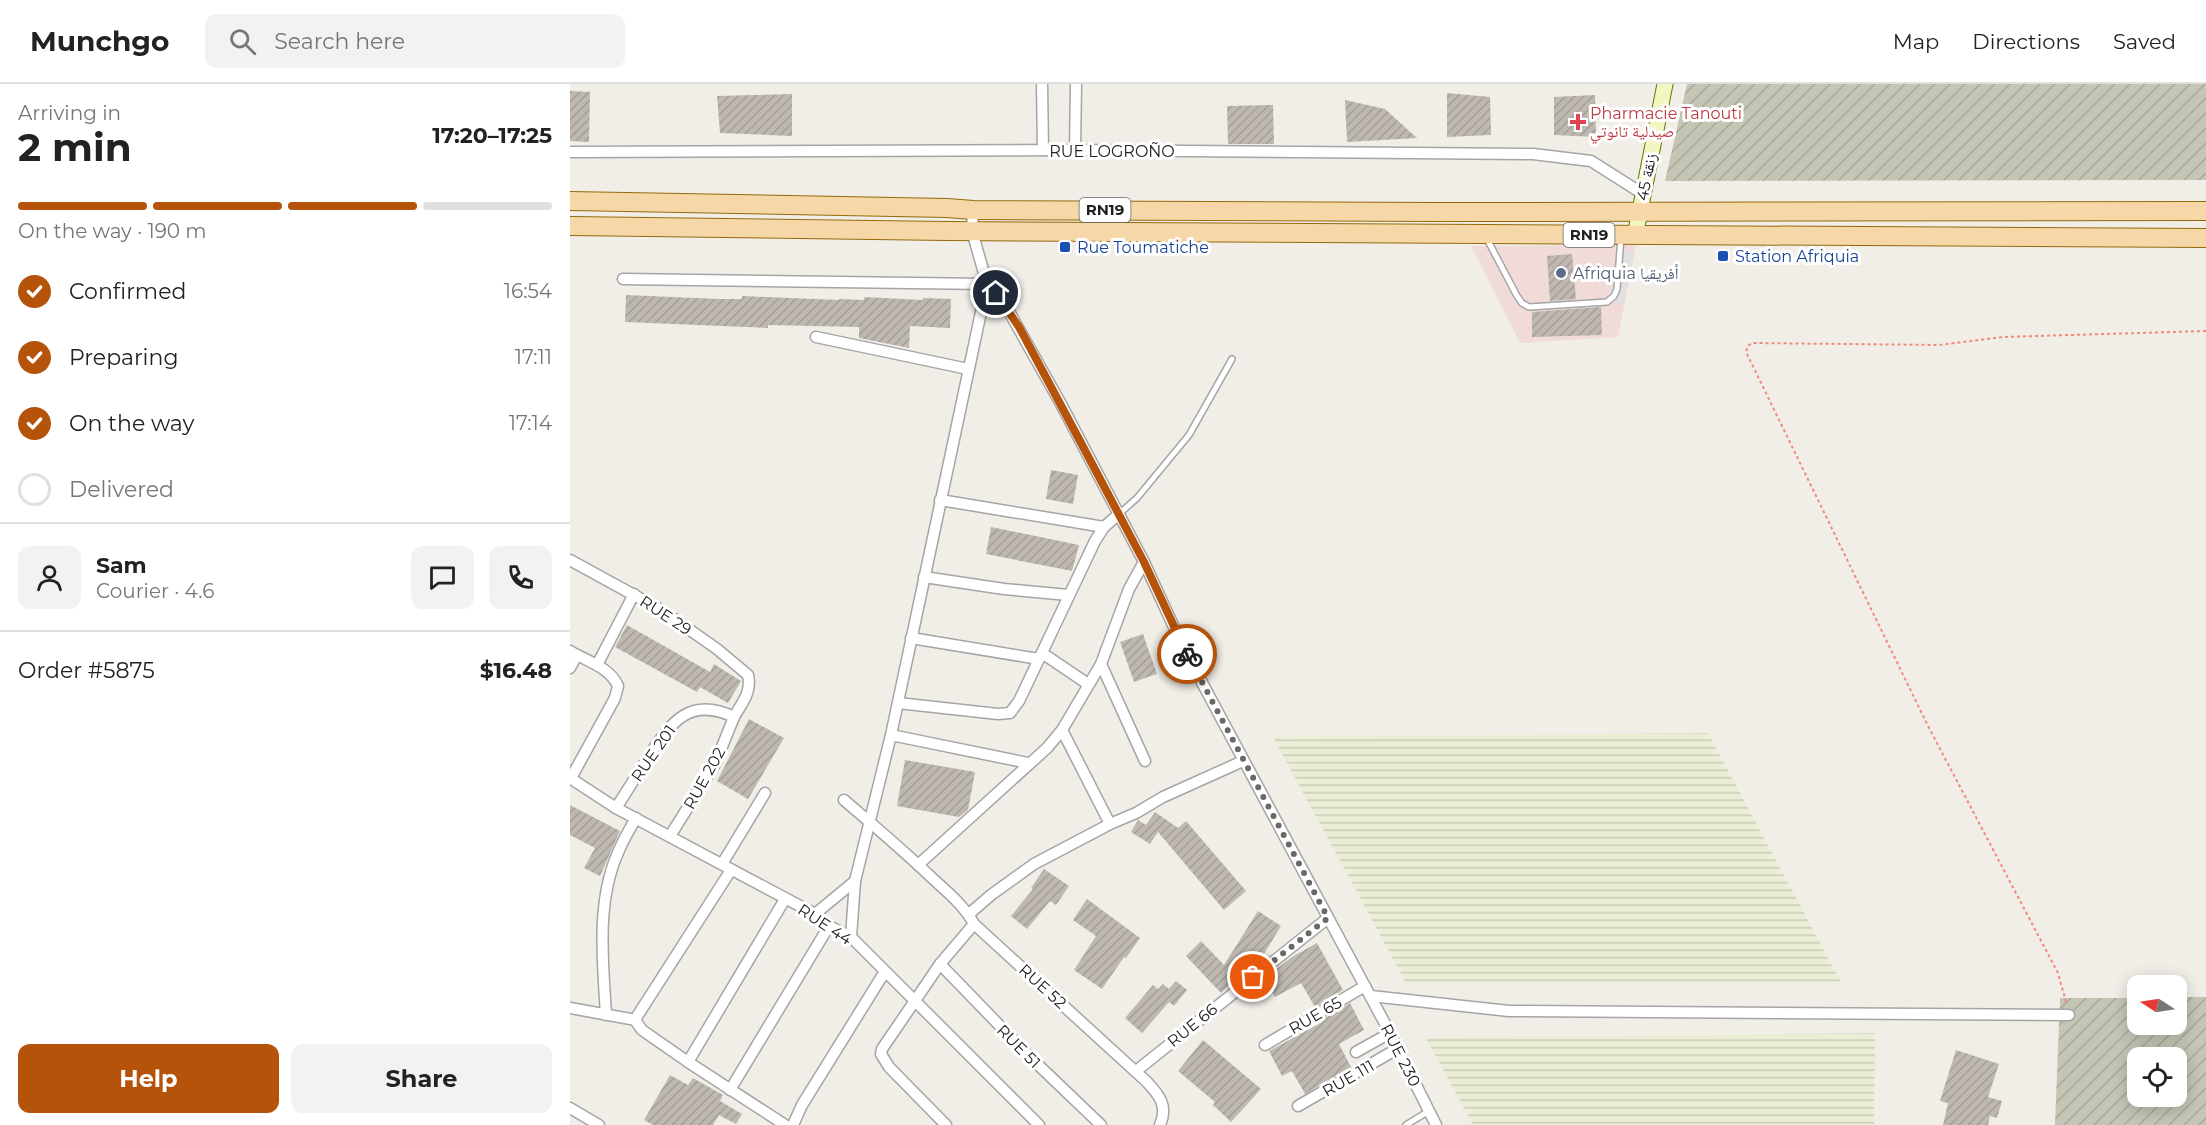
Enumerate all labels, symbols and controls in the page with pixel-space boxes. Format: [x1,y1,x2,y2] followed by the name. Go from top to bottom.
[205,14,625,68] search box
[30,24,169,58] text: Munchgo
[226,25,259,58] icon: search
[274,28,405,55] text: Search here
[1893,29,1939,54] text: Map
[1972,29,2080,54] text: Directions
[2113,29,2176,54] text: Saved
[18,101,121,125] text: Arriving in
[1590,104,1742,144] place label: Pharmacie Tanouti صيدلية تانوتي
[1571,115,1585,129] marker: Pharmacie Tanouti صيدلية تانوتي
[432,122,552,149] text: 17:20–17:25
[18,123,132,171] text: 2 min
[1049,142,1175,161] street label: RUE LOGROÑO
[1633,152,1660,202] street label: زنقة 45
[1080,198,1130,222] road number: RN19
[18,219,207,243] text: On the way · 190 m
[1564,223,1614,247] road number: RN19
[1077,238,1209,257] place label: Rue Toumatiche
[1058,240,1072,254] marker: Rue Toumatiche
[1735,247,1859,266] place label: Station Afriquia
[1716,249,1730,263] marker: Station Afriquia
[1573,264,1679,283] place label: Afriquia أفريقيا
[1554,266,1568,280] marker: Afriquia أفريقيا
[970,267,1021,318] pin
[18,275,51,308] icon: check
[979,276,1012,309] icon: home
[69,278,186,305] text: Confirmed
[504,279,552,303] text: 16:54
[18,341,51,374] icon: check
[69,344,178,371] text: Preparing
[515,345,552,369] text: 17:11
[18,407,51,440] icon: check
[69,410,194,437] text: On the way
[509,411,552,435] text: 17:14
[69,476,174,503] text: Delivered
[18,546,81,609] button: person
[411,546,474,609] button: chat
[489,546,552,609] button: phone
[96,552,147,579] text: Sam
[96,579,214,603] text: Courier · 4.6
[636,592,695,639] street label: RUE 29
[1157,624,1217,684] courier
[1171,638,1204,671] icon: bike
[18,657,155,684] text: Order #5875
[480,657,552,684] text: $16.48
[627,721,680,785] street label: RUE 201
[680,744,729,813] street label: RUE 202
[794,900,856,949] street label: RUE 44
[1227,951,1278,1002] pin
[1015,960,1070,1013] street label: RUE 52
[1236,960,1269,993] icon: bag
[2127,975,2187,1035] north arrow
[2127,975,2187,1107] map controls
[1285,993,1345,1038] street label: RUE 65
[1164,999,1221,1051] street label: RUE 66
[993,1021,1044,1072] street label: RUE 51
[1377,1021,1424,1090] street label: RUE 230
[18,1044,279,1113] button: Help
[291,1044,552,1113] button: Share
[2127,1047,2187,1107] button: locate
[1319,1056,1377,1101] street label: RUE 111

